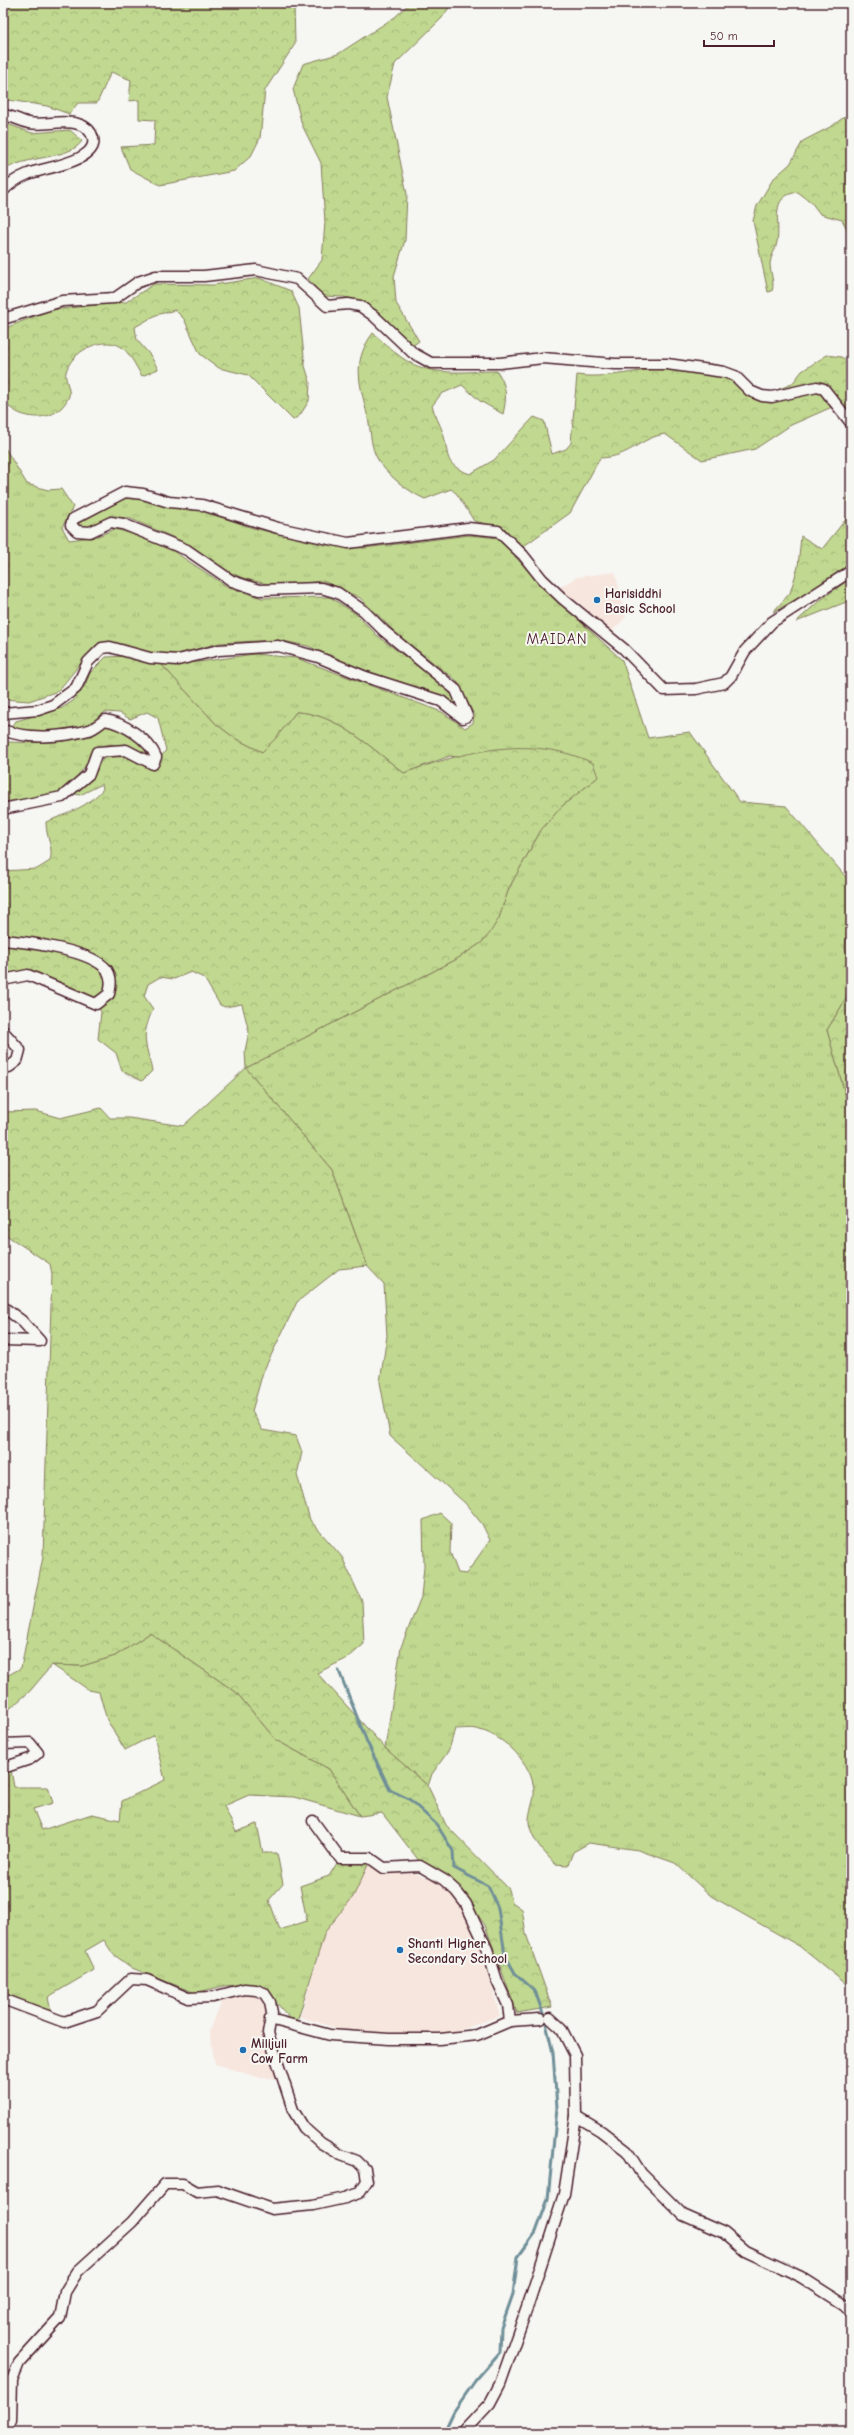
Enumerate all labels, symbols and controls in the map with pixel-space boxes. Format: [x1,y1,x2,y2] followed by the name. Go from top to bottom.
[704,22,774,48] scale bar
[710,29,738,43] text: 50 m
[605,586,676,616] place label: Harisiddhi Basic School
[592,595,602,605] marker: Harisiddhi Basic School
[526,630,588,648] district label: MAIDAN
[408,1936,507,1966] place label: Shanti Higher Secondary School
[395,1945,405,1955] marker: Shanti Higher Secondary School
[251,2036,308,2066] place label: Milijuli Cow Farm
[238,2045,248,2055] marker: Milijuli Cow Farm

